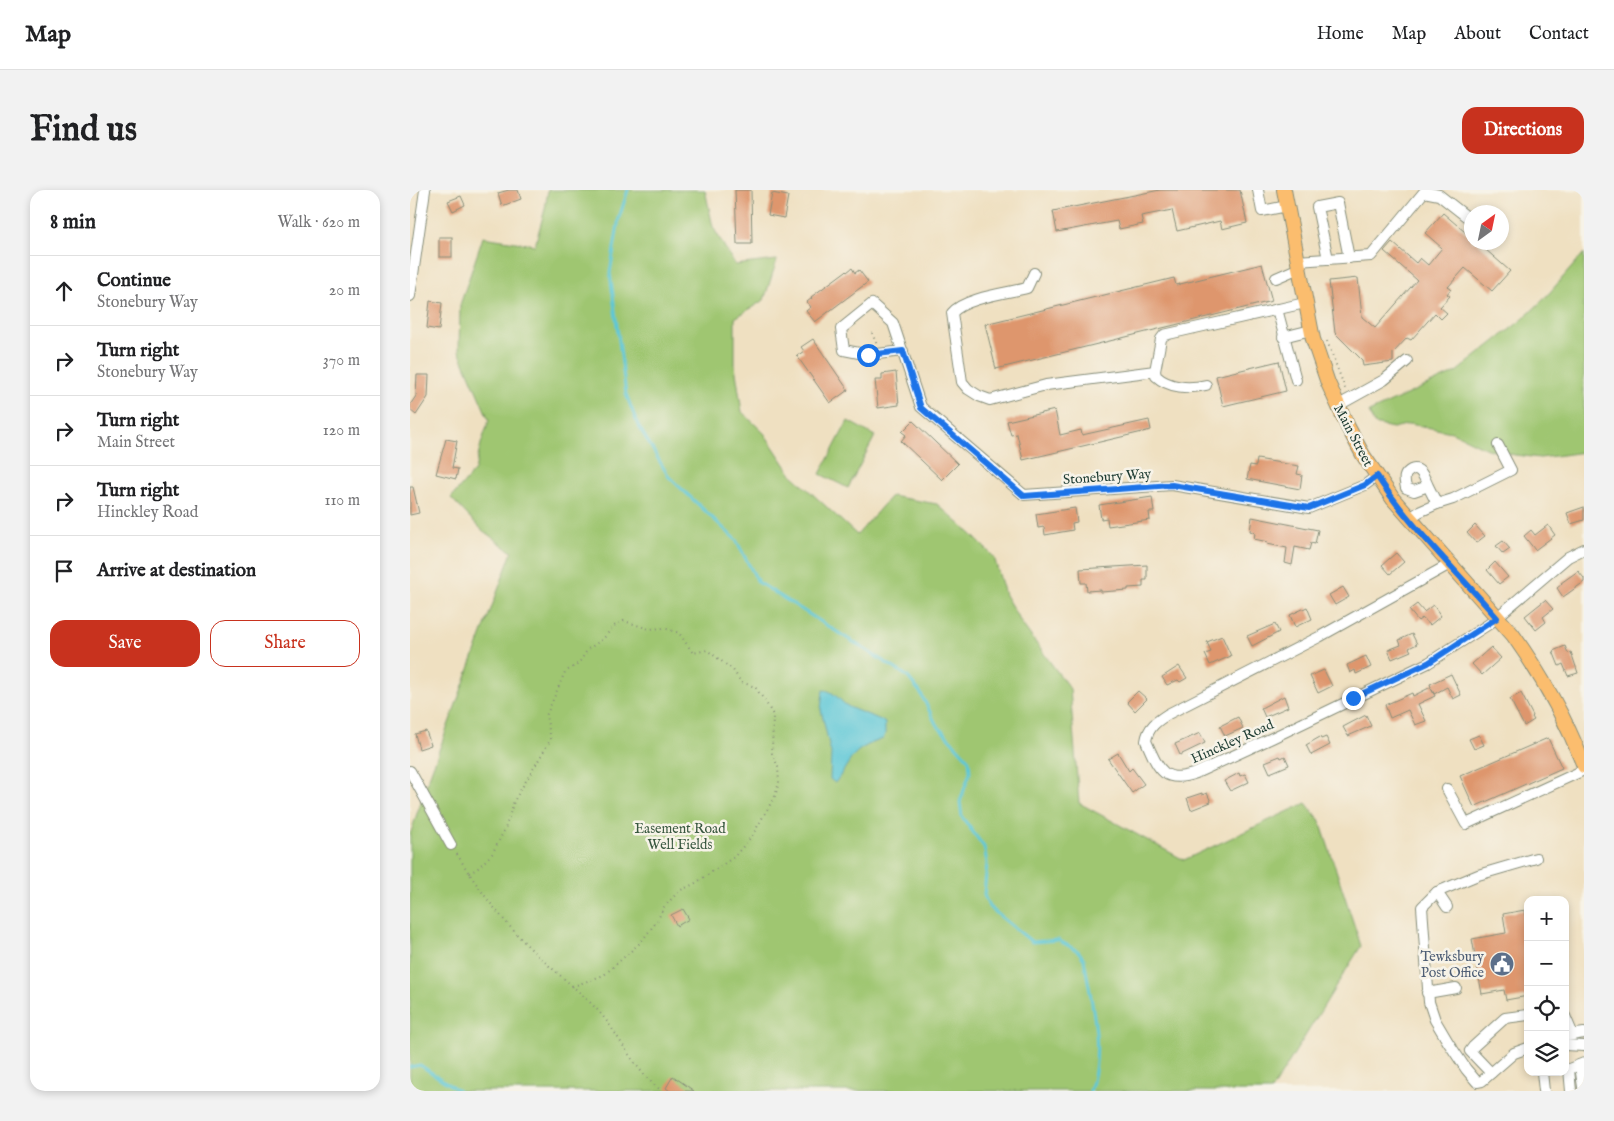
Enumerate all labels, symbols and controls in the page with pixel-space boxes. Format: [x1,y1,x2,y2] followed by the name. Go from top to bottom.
[25,19,71,50] text: Map
[1317,23,1364,46] text: Home
[1392,23,1426,46] text: Map
[1454,23,1501,46] text: About
[1529,23,1589,46] text: Contact
[1462,107,1584,154] button: Directions
[30,108,137,153] text: Find us
[1464,205,1509,250] north arrow
[50,209,96,236] text: 8 min
[277,213,360,233] text: Walk · 620 m
[97,269,171,293] text: Continue
[50,277,78,305] icon: ahead
[329,281,360,301] text: 20 m
[97,293,198,313] text: Stonebury Way
[97,339,179,363] text: Turn right
[857,344,880,367] route start
[50,347,78,375] icon: right
[323,351,360,371] text: 370 m
[97,363,198,383] text: Stonebury Way
[1329,401,1377,470] street label: Main Street
[97,409,179,433] text: Turn right
[50,417,78,445] icon: right
[323,421,360,441] text: 120 m
[97,433,175,453] text: Main Street
[1062,465,1152,489] street label: Stonebury Way
[97,479,179,503] text: Turn right
[50,487,78,515] icon: right
[324,491,360,511] text: 110 m
[97,503,198,523] text: Hinckley Road
[50,557,78,585] icon: arrive
[97,559,256,583] text: Arrive at destination
[50,620,200,667] button: Save
[210,620,360,667] button: Share
[1342,687,1365,710] route end
[1188,715,1277,768] street label: Hinckley Road
[634,820,726,854] park label: Easement Road Well Fields
[1524,896,1569,1076] map controls
[1524,896,1569,941] button: +
[1524,941,1569,986] button: −
[1420,948,1485,982] place label: Tewksbury Post Office
[1489,951,1515,977] public building icon: Tewksbury Post Office
[1524,986,1569,1031] button: locate
[1524,1031,1569,1076] button: layers

